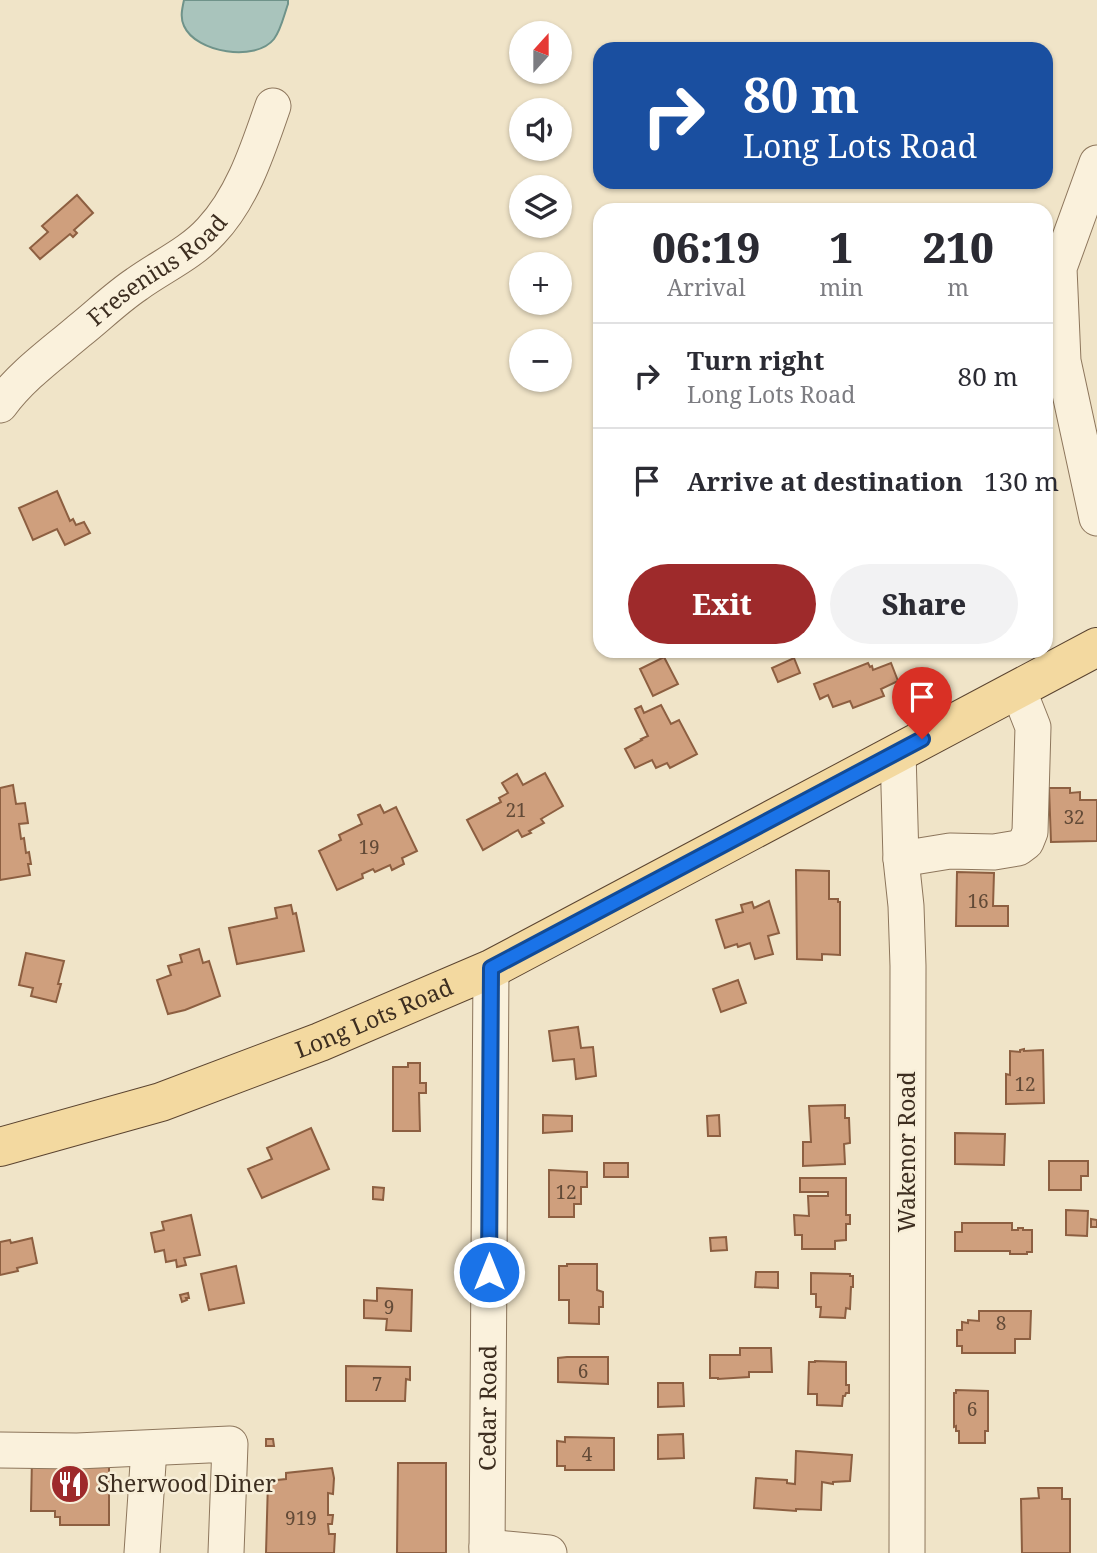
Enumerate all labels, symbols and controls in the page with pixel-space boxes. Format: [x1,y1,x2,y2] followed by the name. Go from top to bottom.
[509,21,572,84] north arrow
[509,21,572,392] map controls
[743,61,859,127] text: 80 m
[628,70,719,161] icon: right
[509,98,572,161] button: sound
[743,124,977,167] text: Long Lots Road
[509,175,572,238] button: layers
[80,207,234,333] street label: Fresenius Road
[652,218,760,275] text: 06:19
[830,218,853,275] text: 1
[922,218,994,275] text: 210
[509,252,572,315] button: +
[667,271,746,303] text: Arrival
[819,271,863,303] text: min
[947,271,969,303] text: m
[509,329,572,392] button: −
[687,342,824,378] text: Turn right
[628,357,666,395] icon: right
[958,358,1018,394] text: 80 m
[687,378,855,410] text: Long Lots Road
[628,462,666,500] icon: arrive
[687,463,963,499] text: Arrive at destination
[984,463,1059,499] text: 130 m
[628,564,816,644] button: Exit
[830,564,1018,644] button: Share
[892,667,952,739] pin
[903,678,941,716] icon: arrive
[505,797,527,823] house number: 21
[1063,804,1085,830] house number: 32
[358,834,380,860] house number: 19
[967,888,989,914] house number: 16
[290,970,457,1065] street label: Long Lots Road
[890,1071,922,1233] street label: Wakenor Road
[1014,1071,1036,1097] house number: 12
[555,1179,577,1205] house number: 12
[452,1235,526,1309] position arrow
[384,1294,394,1320] house number: 9
[996,1310,1006,1336] house number: 8
[471,1345,503,1471] street label: Cedar Road
[578,1358,588,1384] house number: 6
[372,1371,382,1397] house number: 7
[967,1396,977,1422] house number: 6
[582,1441,593,1467] house number: 4
[49,1463,91,1505] restaurant icon: Sherwood Diner
[97,1467,276,1499] place label: Sherwood Diner
[285,1505,317,1531] house number: 919

